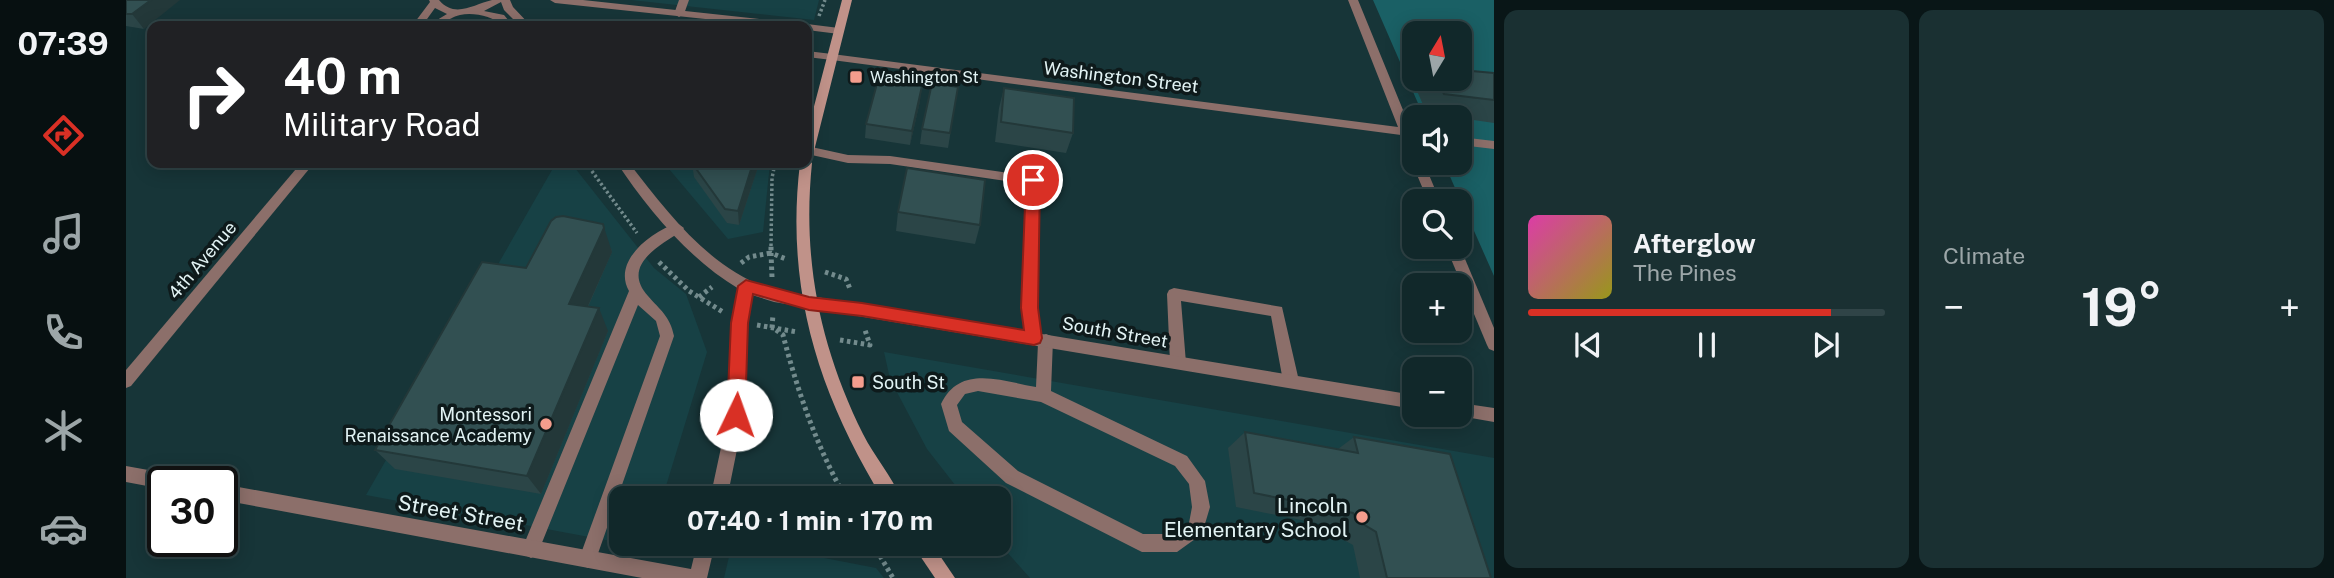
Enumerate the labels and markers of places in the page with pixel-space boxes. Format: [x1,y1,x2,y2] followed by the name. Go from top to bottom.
[870,68,979,87] place label: Washington St
[848,69,864,85] marker: Washington St
[1003,150,1063,210] pin
[872,372,945,393] place label: South St
[850,374,866,390] marker: South St
[344,404,532,446] place label: Montessori Renaissance Academy
[538,416,554,432] marker: Montessori Renaissance Academy
[1164,493,1348,542] place label: Lincoln Elementary School
[1354,509,1370,525] marker: Lincoln Elementary School

